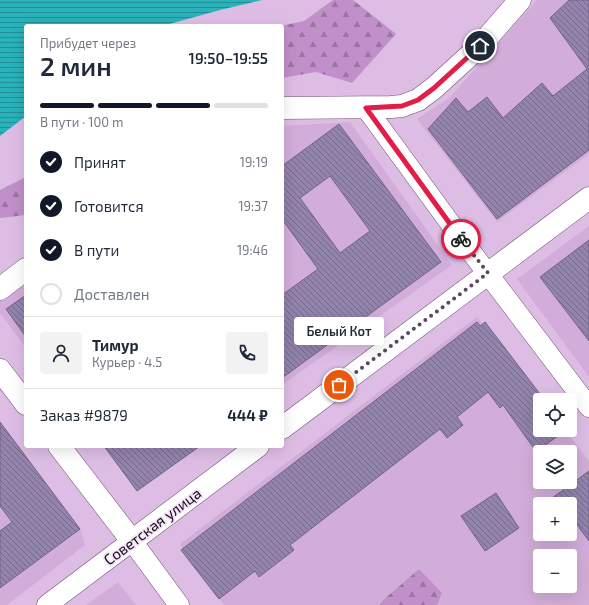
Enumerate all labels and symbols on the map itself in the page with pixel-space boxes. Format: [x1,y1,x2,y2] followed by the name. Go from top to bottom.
[463,29,497,63] pin
[441,219,481,259] courier
[294,317,384,345] callout: Белый Кот
[322,368,356,402] pin
[100,483,205,569] street label: Советская улица

